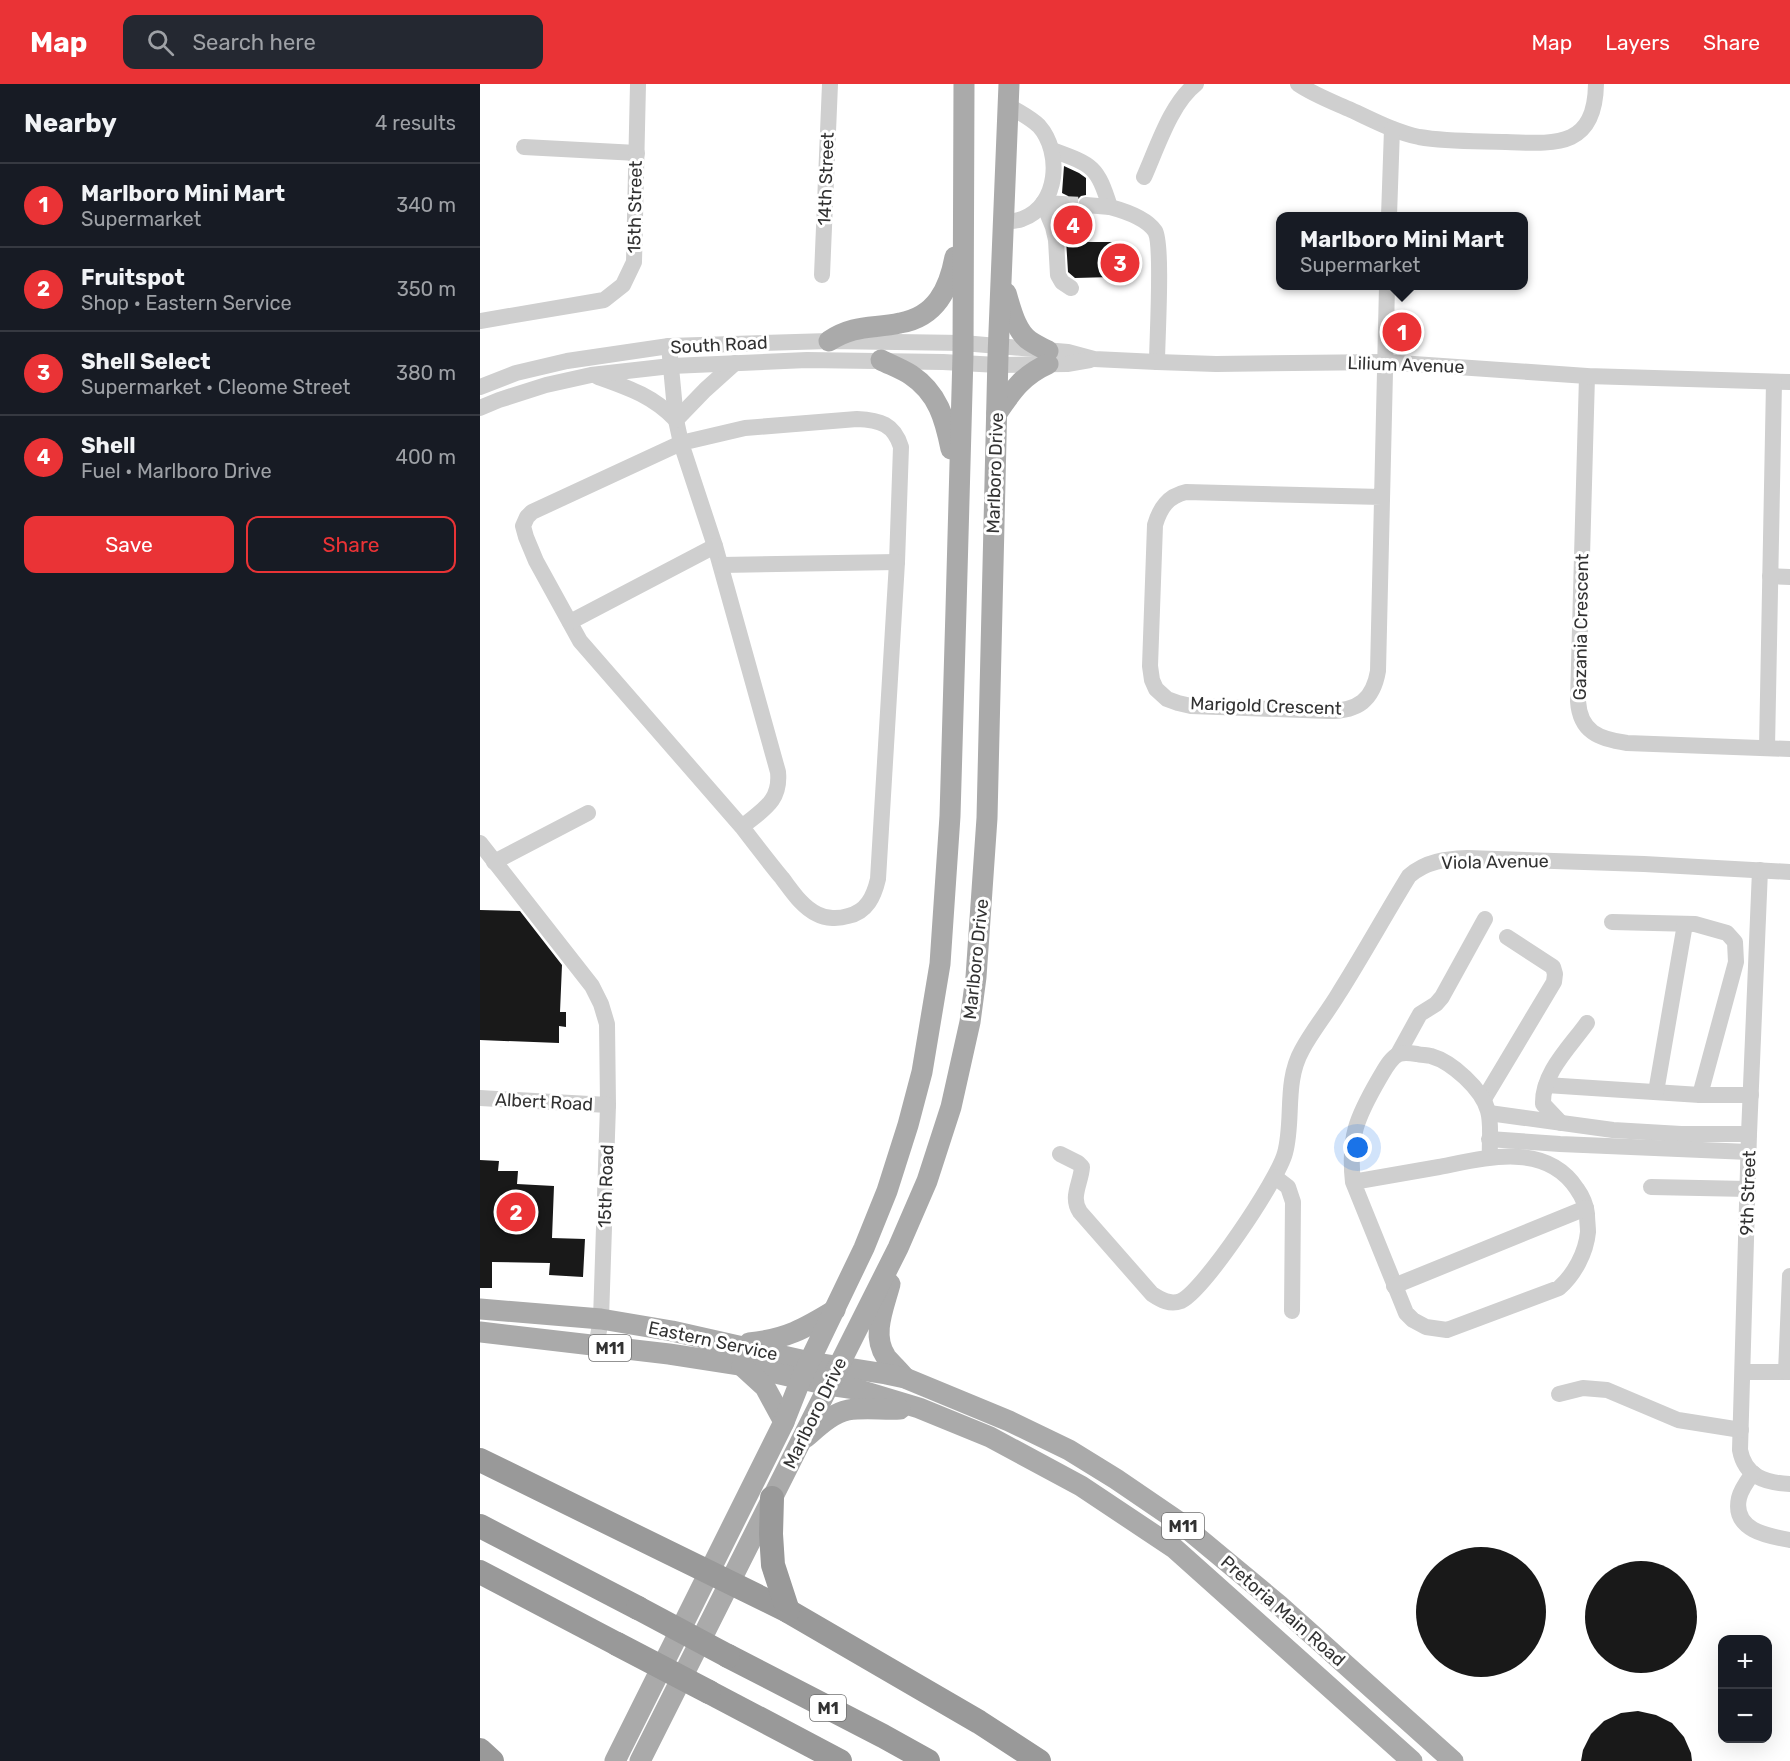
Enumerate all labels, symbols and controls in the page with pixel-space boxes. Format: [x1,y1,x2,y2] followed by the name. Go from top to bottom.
[123,15,543,69] search box
[30,26,87,59] text: Map
[144,26,177,59] icon: search
[192,29,316,56] text: Search here
[1531,30,1572,55] text: Map
[1605,30,1670,55] text: Layers
[1703,30,1760,55] text: Share
[24,108,117,139] text: Nearby
[375,111,456,135] text: 4 results
[813,132,839,226] street label: 14th Street
[623,160,647,254] street label: 15th Street
[81,180,285,207] text: Marlboro Mini Mart
[39,193,48,217] text: 1
[396,193,456,217] text: 340 m
[1054,202,1092,248] pin: 4
[81,207,201,231] text: Supermarket
[1276,212,1528,290] popup
[1300,226,1504,253] text: Marlboro Mini Mart
[1100,240,1140,285] pin: 3
[1300,253,1420,277] text: Supermarket
[81,264,185,291] text: Fruitspot
[37,277,50,301] text: 2
[397,277,456,301] text: 350 m
[81,291,292,315] text: Shop · Eastern Service
[1382,310,1422,354] pin: 1
[670,331,768,359] street label: South Road
[81,348,211,375] text: Shell Select
[1347,352,1465,378] street label: Lilium Avenue
[37,361,50,385] text: 3
[396,361,456,385] text: 380 m
[81,375,350,399] text: Supermarket · Cleome Street
[982,412,1008,534] street label: Marlboro Drive
[81,432,136,459] text: Shell
[37,445,50,469] text: 4
[396,445,456,469] text: 400 m
[81,459,272,483] text: Fuel · Marlboro Drive
[24,516,234,573] button: Save
[246,516,456,573] button: Share
[1569,553,1593,701] street label: Gazania Crescent
[1190,692,1342,720] street label: Marigold Crescent
[1441,850,1549,874] street label: Viola Avenue
[959,898,993,1020] street label: Marlboro Drive
[494,1088,594,1116] street label: Albert Road
[1343,1133,1372,1162] your location
[594,1144,618,1228] street label: 15th Road
[1736,1150,1760,1236] street label: 9th Street
[496,1190,536,1234] pin: 2
[646,1317,780,1365] street label: Eastern Service
[589,1335,631,1361] road number: M11
[779,1354,851,1472] street label: Marlboro Drive
[1162,1513,1204,1539] road number: M11
[1216,1551,1350,1671] street label: Pretoria Main Road
[1718,1635,1772,1743] map controls
[1718,1635,1772,1689] button: +
[1718,1689,1772,1743] button: −
[810,1695,846,1721] road number: M1

